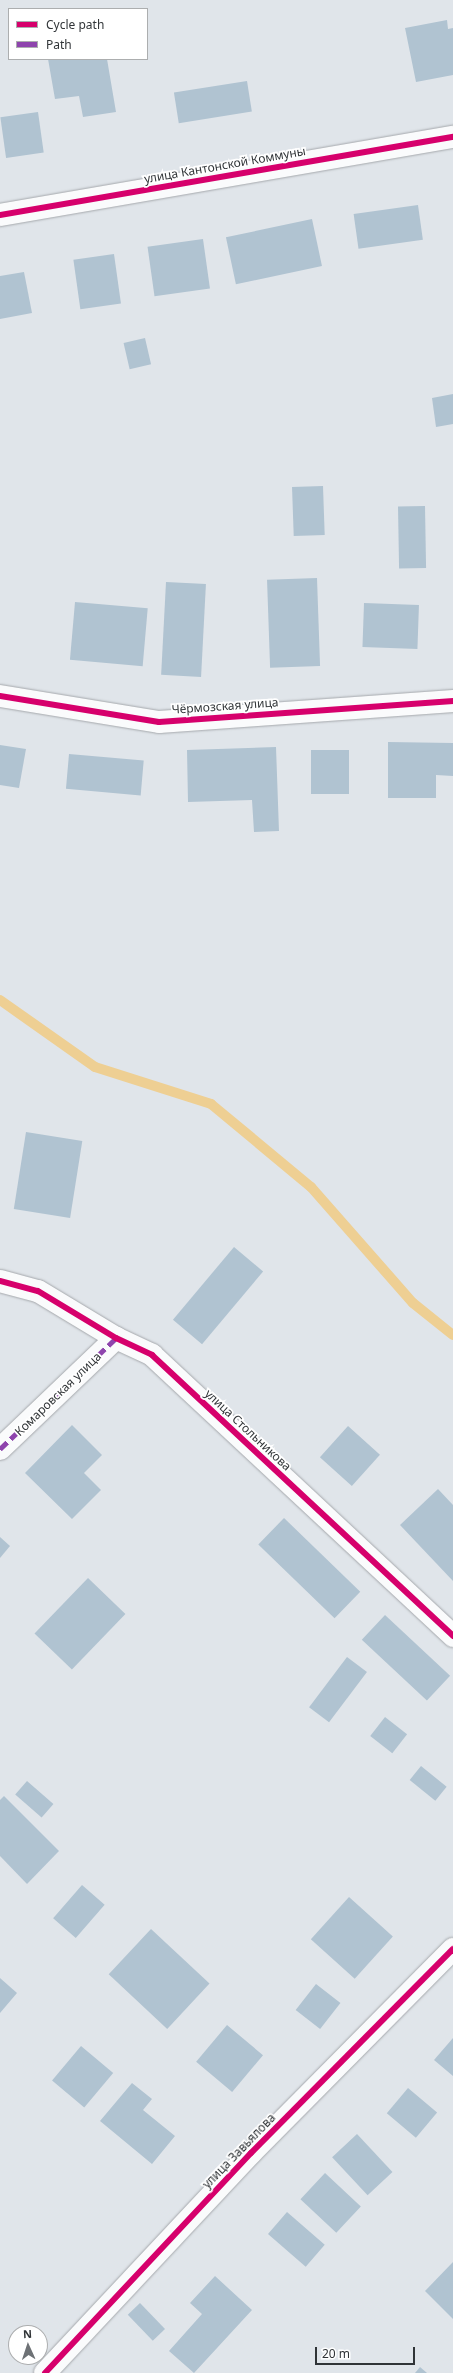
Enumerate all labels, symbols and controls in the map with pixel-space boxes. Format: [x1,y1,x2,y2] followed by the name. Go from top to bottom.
[8,8,148,60] legend
[46,16,104,33] text: Cycle path
[46,36,72,53] text: Path
[143,144,307,186] street label: улица Кантонской Коммуны
[171,695,279,717] street label: Чёрмозская улица
[12,1349,104,1439] street label: Комаровская улица
[202,1386,294,1474] street label: улица Стольникова
[200,2111,278,2191] street label: улица Завьялова
[8,2325,48,2365] north arrow
[23,2326,32,2341] text: N
[317,2339,417,2365] scale bar
[322,2345,350,2362] text: 20 m

